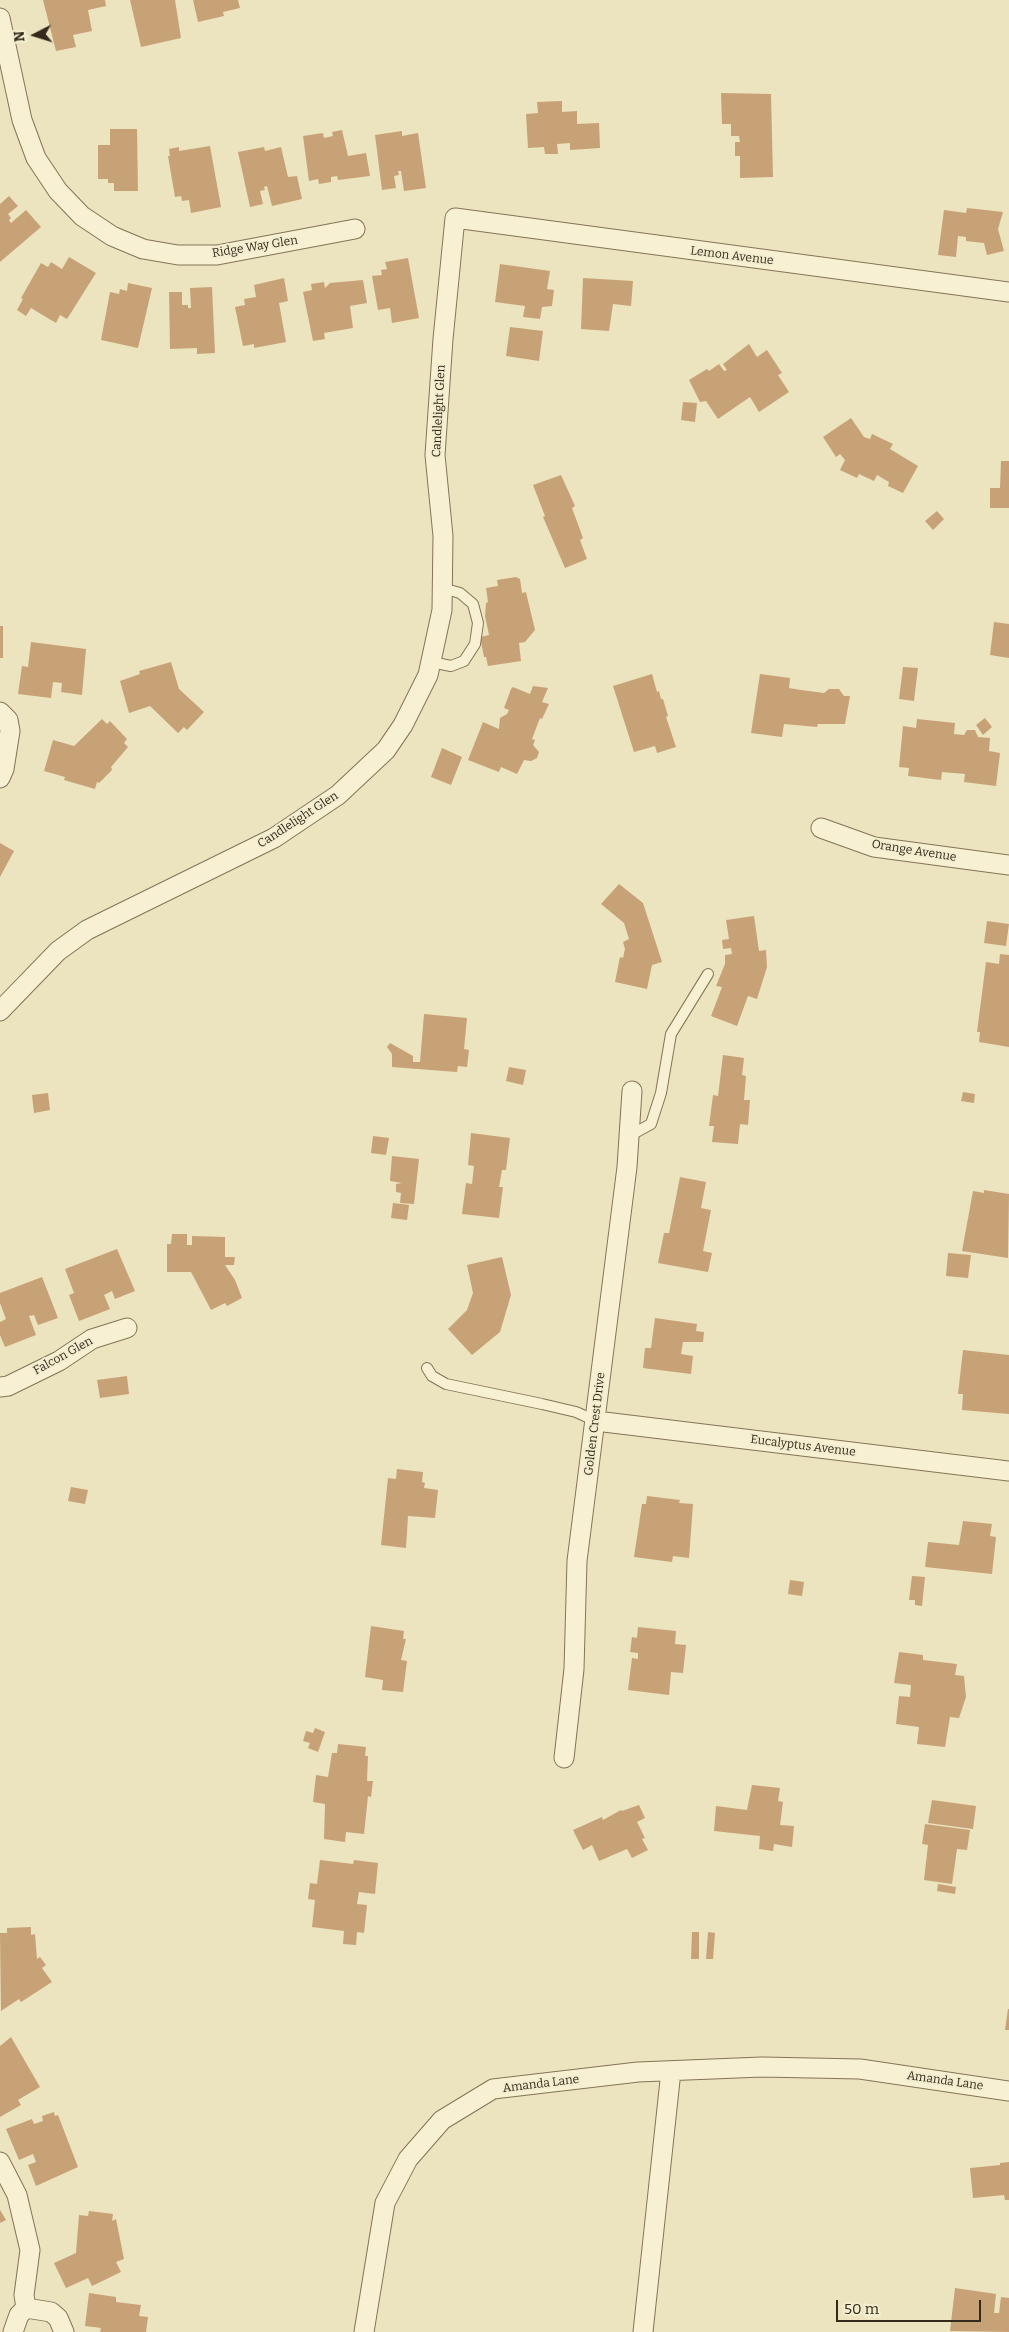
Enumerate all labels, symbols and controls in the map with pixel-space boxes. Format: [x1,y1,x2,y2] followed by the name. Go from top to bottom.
[10,10,60,60] north arrow
[11,30,28,42] text: N
[211,233,299,261] street label: Ridge Way Glen
[690,244,774,268] street label: Lemon Avenue
[429,364,449,458] street label: Candlelight Glen
[255,789,341,851] street label: Candlelight Glen
[871,837,957,865] street label: Orange Avenue
[31,1334,95,1378] street label: Falcon Glen
[582,1372,608,1476] street label: Golden Crest Drive
[750,1432,856,1460] street label: Eucalyptus Avenue
[906,2069,984,2093] street label: Amanda Lane
[502,2072,580,2096] street label: Amanda Lane
[839,2290,984,2322] scale bar
[844,2300,879,2318] text: 50 m

